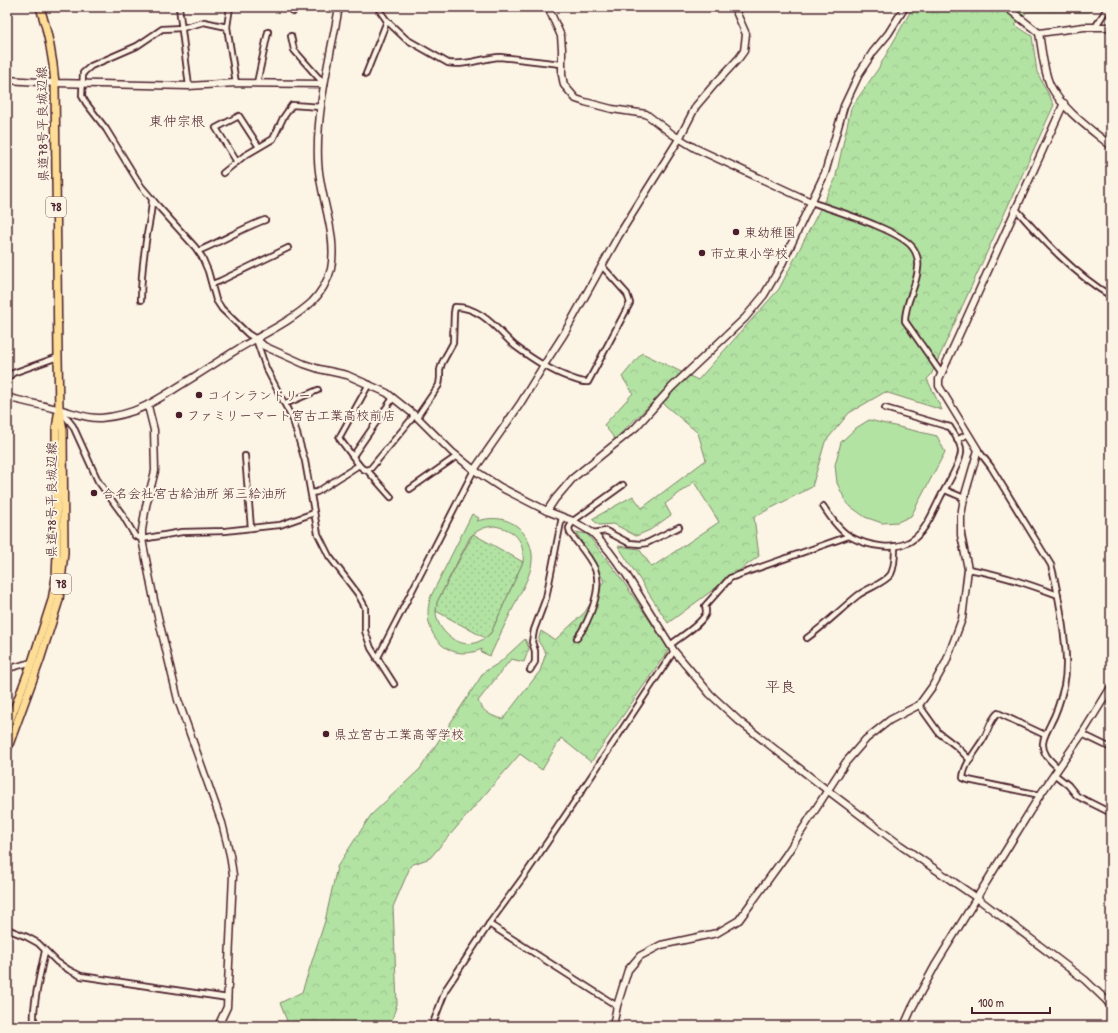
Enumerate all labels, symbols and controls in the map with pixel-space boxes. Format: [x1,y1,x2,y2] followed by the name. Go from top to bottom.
[32,65,52,182] street label: 県道78号平良城辺線
[149,111,205,130] district label: 東仲宗根
[46,197,66,217] road number: 78
[744,223,796,241] place label: 東幼稚園
[731,227,741,237] marker: 東幼稚園
[710,244,788,262] place label: 市立東小学校
[697,248,707,258] marker: 市立東小学校
[207,386,311,404] place label: コインランドリー
[194,390,204,400] marker: コインランドリー
[187,406,395,424] place label: ファミリーマート宮古工業高校前店
[174,410,184,420] marker: ファミリーマート宮古工業高校前店
[42,441,60,558] street label: 県道78号平良城辺線
[102,484,287,502] place label: 合名会社宮古給油所 第三給油所
[89,488,99,498] marker: 合名会社宮古給油所 第三給油所
[51,574,71,594] road number: 78
[765,676,795,697] district label: 平良
[334,725,464,743] place label: 県立宮古工業高等学校
[321,729,331,739] marker: 県立宮古工業高等学校
[972,989,1050,1015] scale bar
[978,994,1004,1011] text: 100 m

